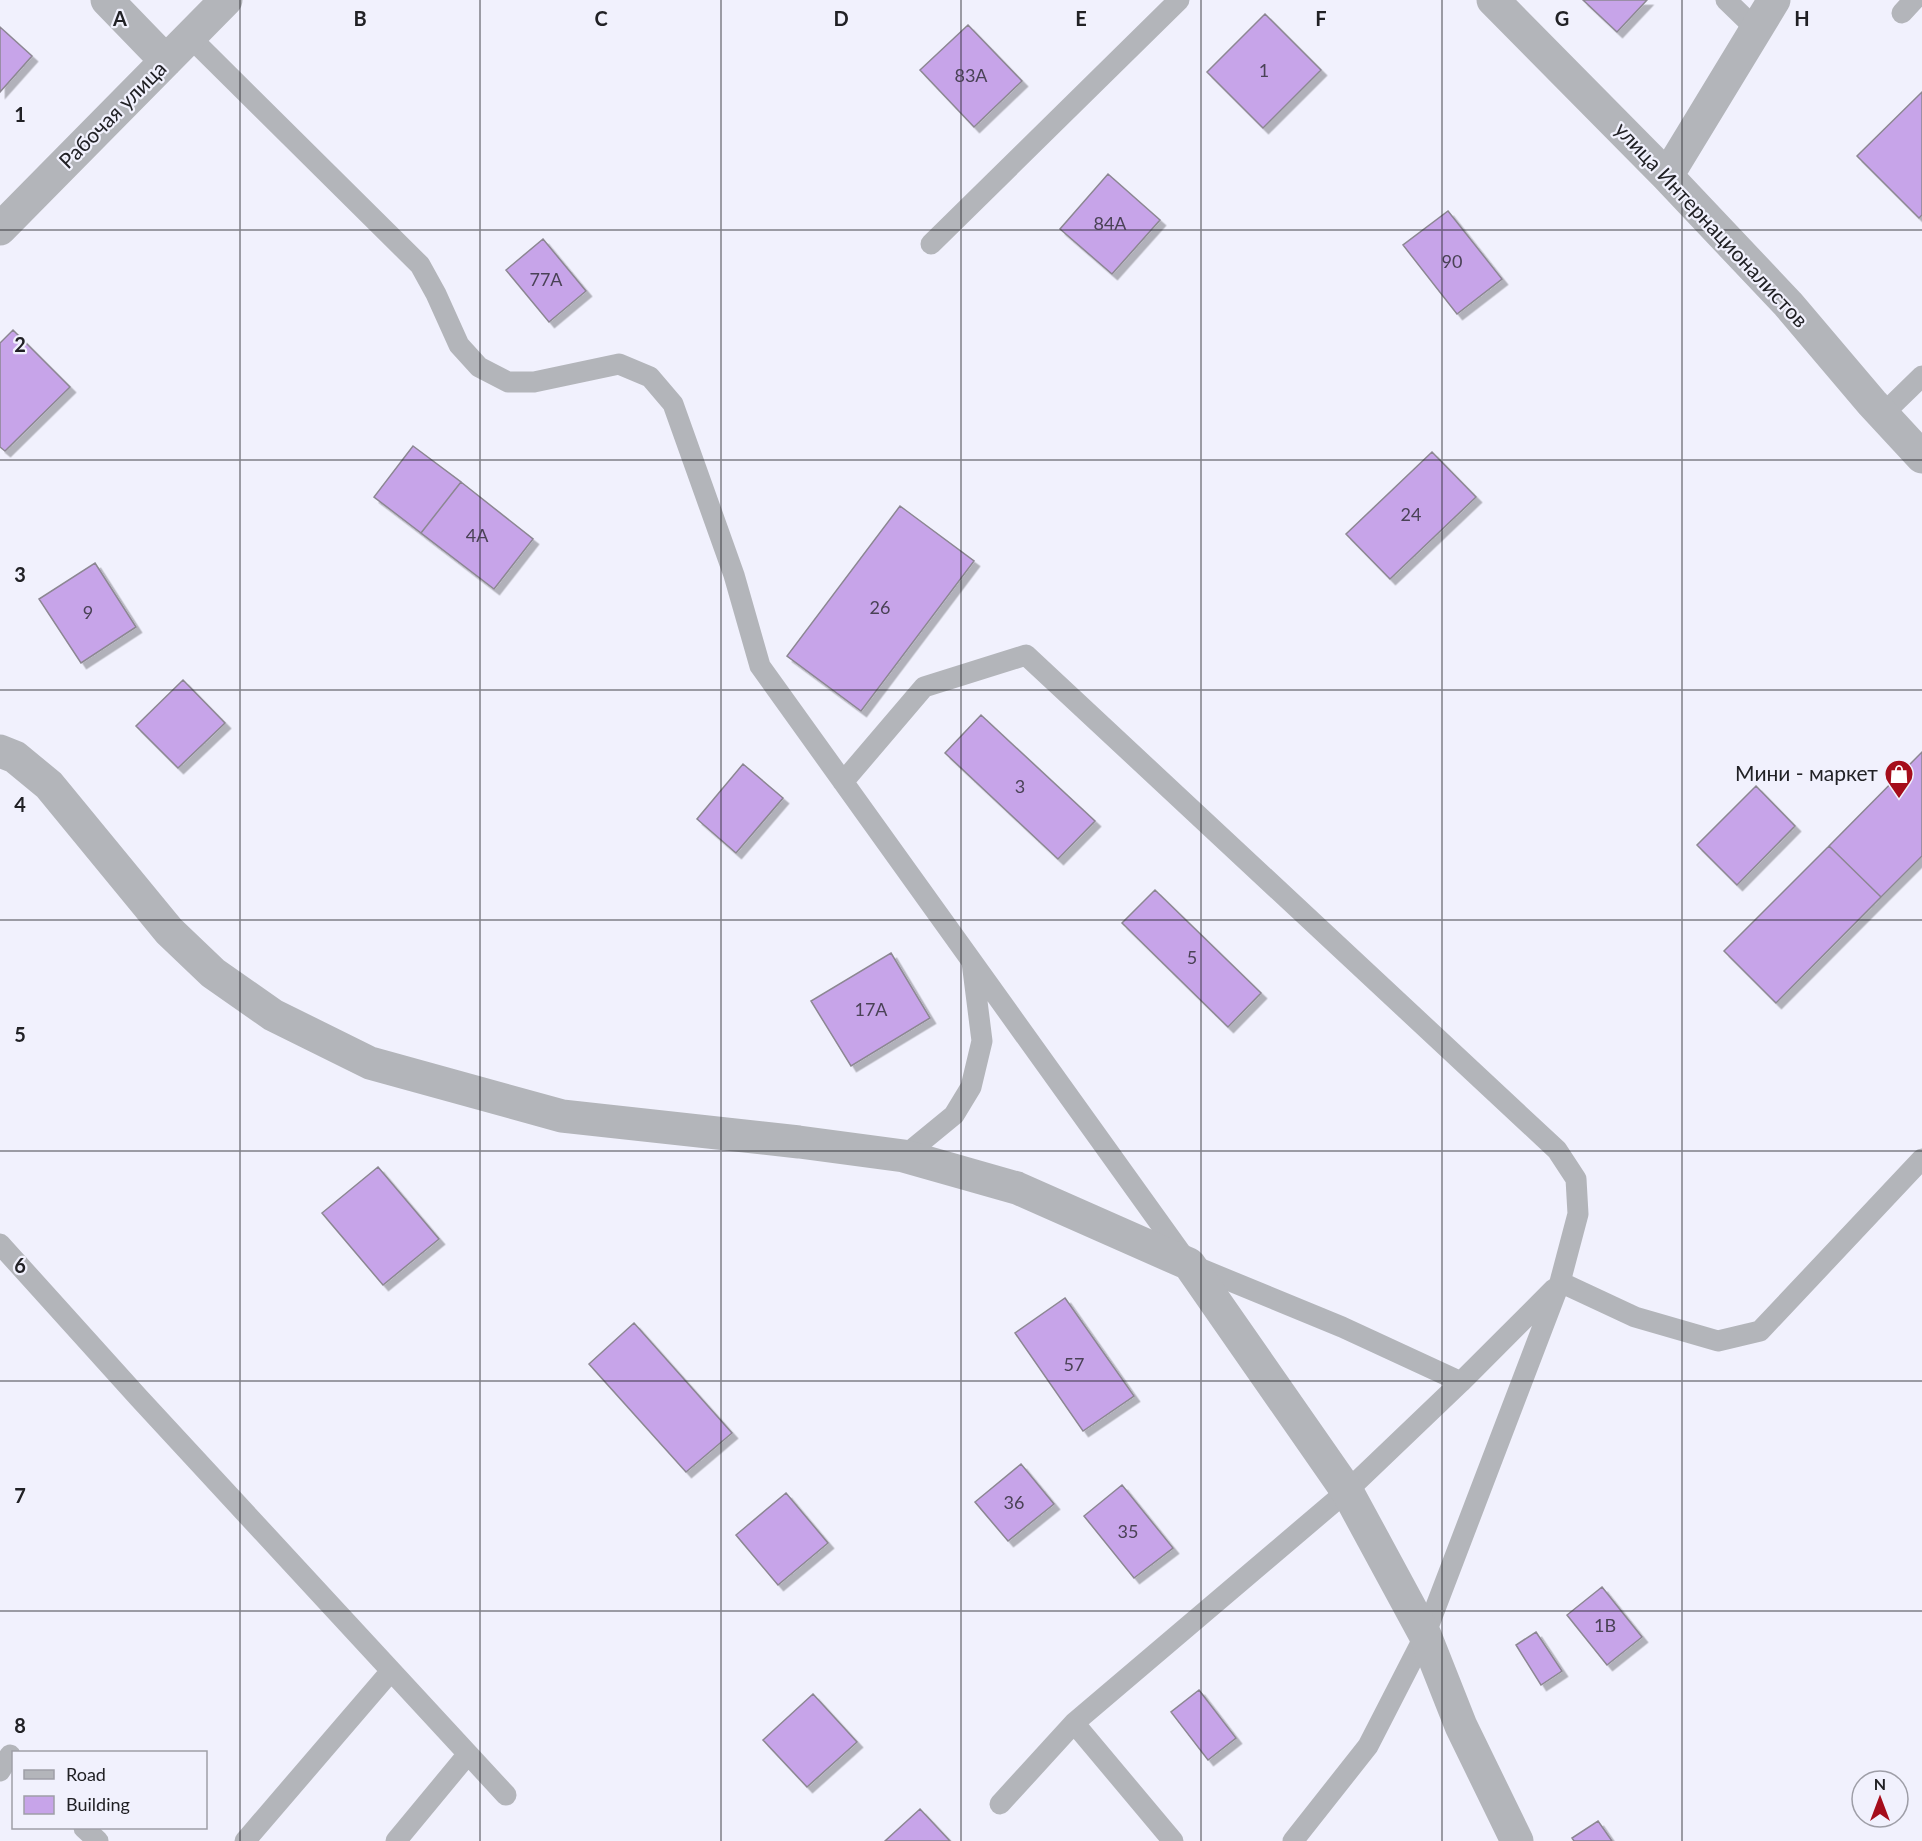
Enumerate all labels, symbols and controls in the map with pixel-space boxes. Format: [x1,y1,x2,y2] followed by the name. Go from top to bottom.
[112,6,127,30] text: A
[353,6,367,30] text: B
[594,6,608,30] text: C
[833,6,849,30] text: D
[1075,6,1087,30] text: E
[1315,6,1327,30] text: F
[1555,6,1569,30] text: G
[1794,6,1810,30] text: H
[53,55,171,173] street label: Рабочая улица
[1259,59,1269,81] house number: 1
[954,64,988,86] house number: 83А
[14,102,26,126] text: 1
[1610,116,1814,332] street label: улица Интернационалистов
[1093,212,1127,234] house number: 84А
[1442,250,1462,272] house number: 90
[529,268,563,290] house number: 77А
[14,332,26,356] text: 2
[1401,503,1421,525] house number: 24
[466,524,489,546] house number: 4А
[14,562,26,586] text: 3
[870,596,890,618] house number: 26
[83,601,93,623] house number: 9
[1883,758,1915,800] shop icon: Мини - маркет
[1735,760,1878,785] place label: Мини - маркет
[1015,775,1025,797] house number: 3
[14,792,26,816] text: 4
[1187,946,1197,968] house number: 5
[854,998,888,1020] house number: 17А
[14,1022,26,1046] text: 5
[14,1253,26,1277] text: 6
[1064,1353,1084,1375] house number: 57
[14,1483,26,1507] text: 7
[1004,1491,1024,1513] house number: 36
[1118,1520,1138,1542] house number: 35
[1594,1614,1616,1636] house number: 1В
[14,1713,26,1737] text: 8
[12,1751,207,1829] legend
[66,1763,106,1785] text: Road
[1850,1769,1910,1829] north arrow
[1874,1774,1886,1793] text: N
[66,1793,130,1815] text: Building

